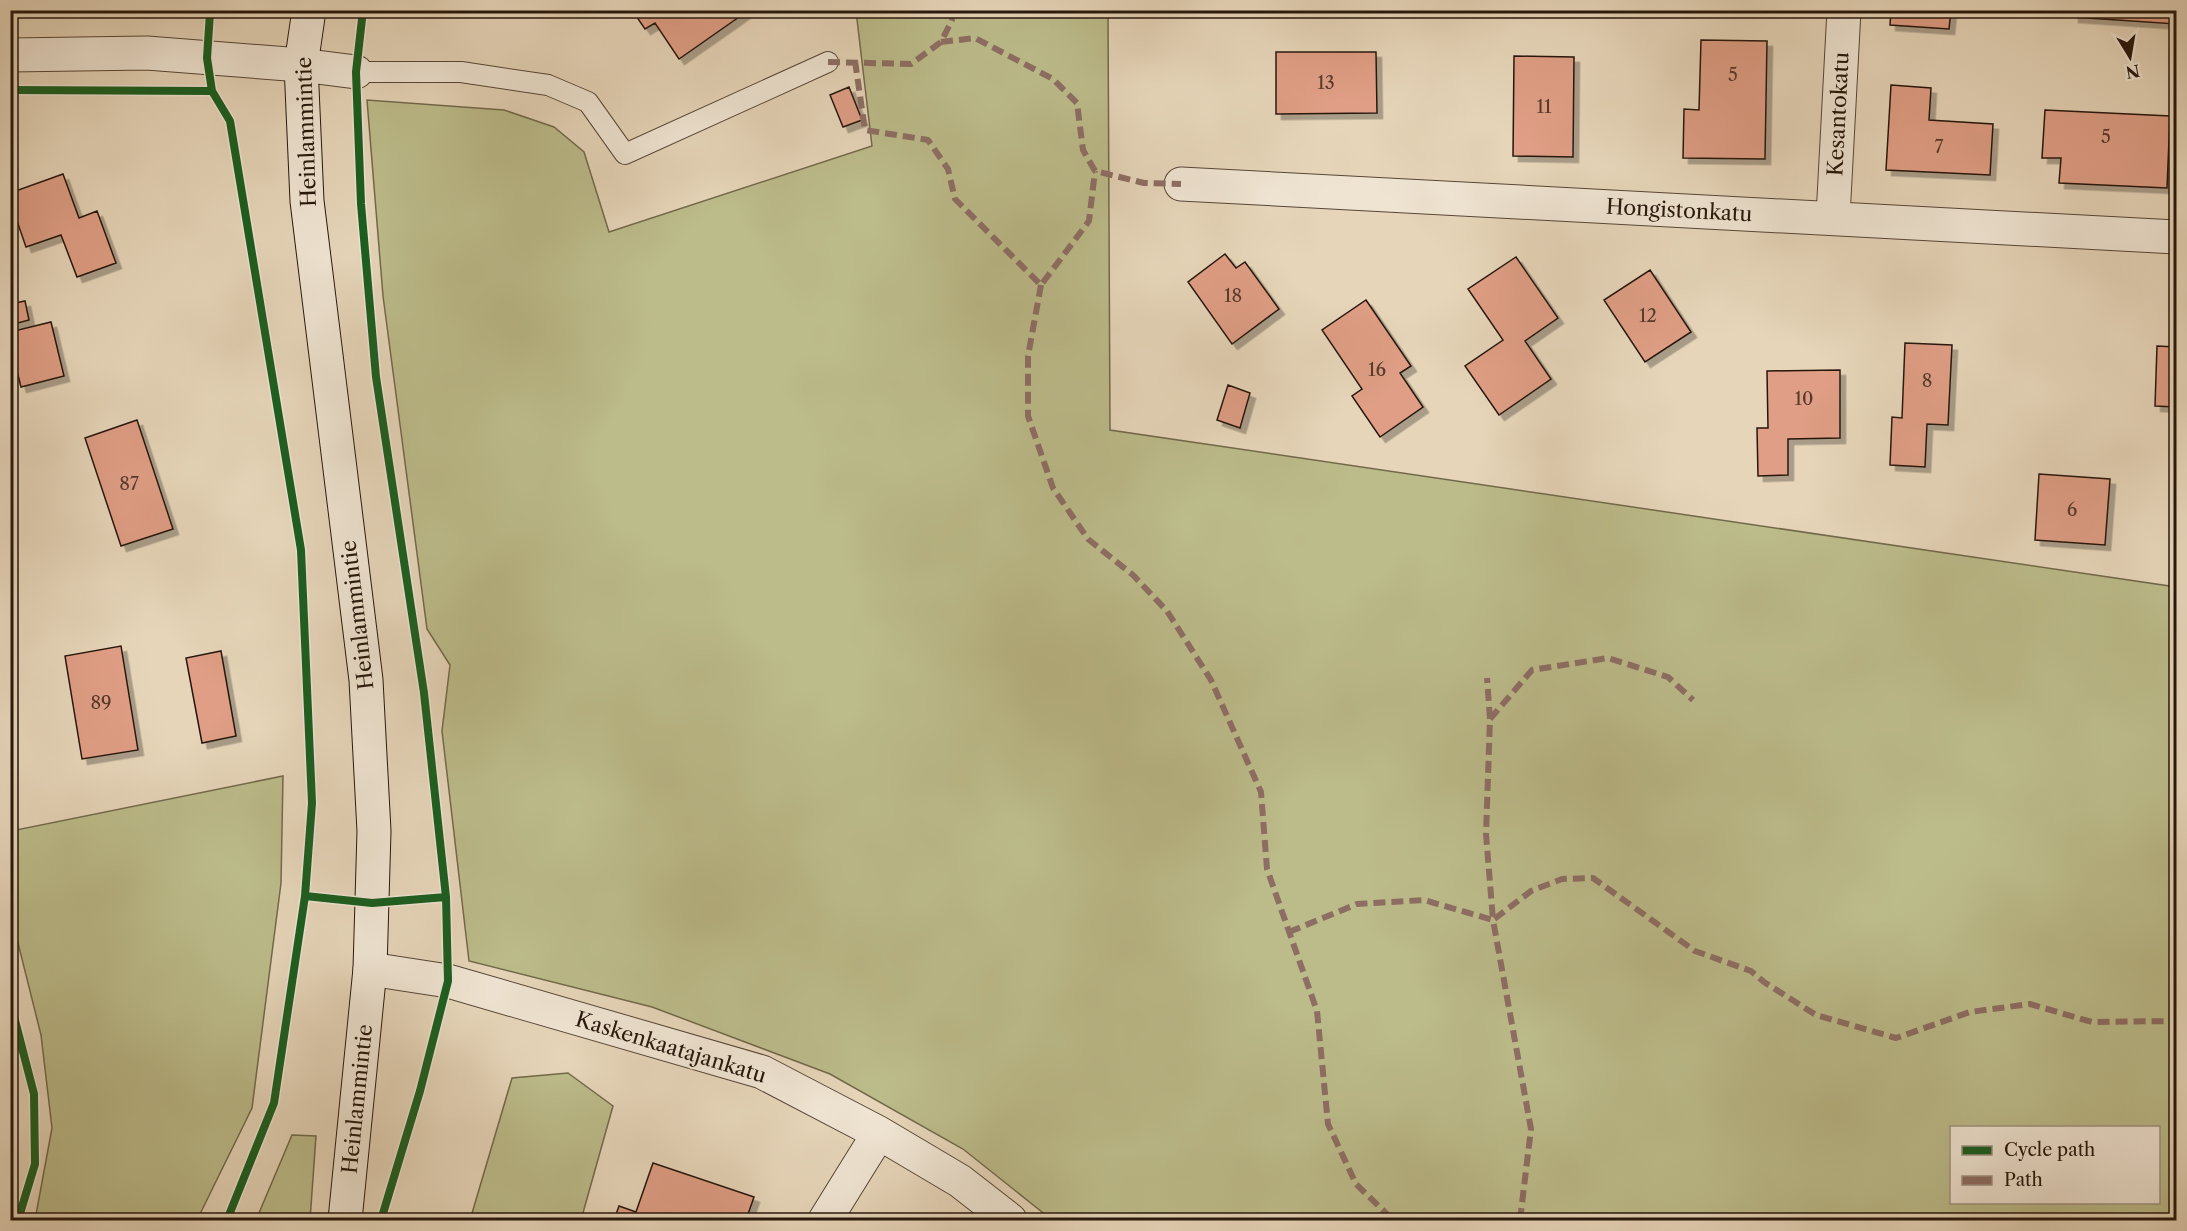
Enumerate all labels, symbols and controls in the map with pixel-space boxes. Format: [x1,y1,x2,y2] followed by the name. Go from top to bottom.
[2100,27,2160,87] north arrow
[1822,51,1854,177] street label: Kesantokatu
[291,56,321,208] street label: Heinlammintie
[2124,61,2142,83] text: N
[1728,64,1738,86] house number: 5
[1317,72,1335,94] house number: 13
[1536,96,1552,118] house number: 11
[2101,126,2111,148] house number: 5
[1935,136,1944,158] house number: 7
[1605,194,1753,226] street label: Hongistonkatu
[1224,285,1242,307] house number: 18
[1639,305,1657,327] house number: 12
[1368,359,1386,381] house number: 16
[1922,370,1932,392] house number: 8
[1795,388,1813,410] house number: 10
[119,473,139,495] house number: 87
[2067,499,2077,521] house number: 6
[335,539,379,691] street label: Heinlammintie
[90,692,112,714] house number: 89
[572,1006,770,1088] street label: Kaskenkaatajankatu
[337,1023,377,1175] street label: Heinlammintie
[1950,1126,2160,1204] legend
[2004,1139,2095,1161] text: Cycle path
[2004,1169,2043,1191] text: Path

